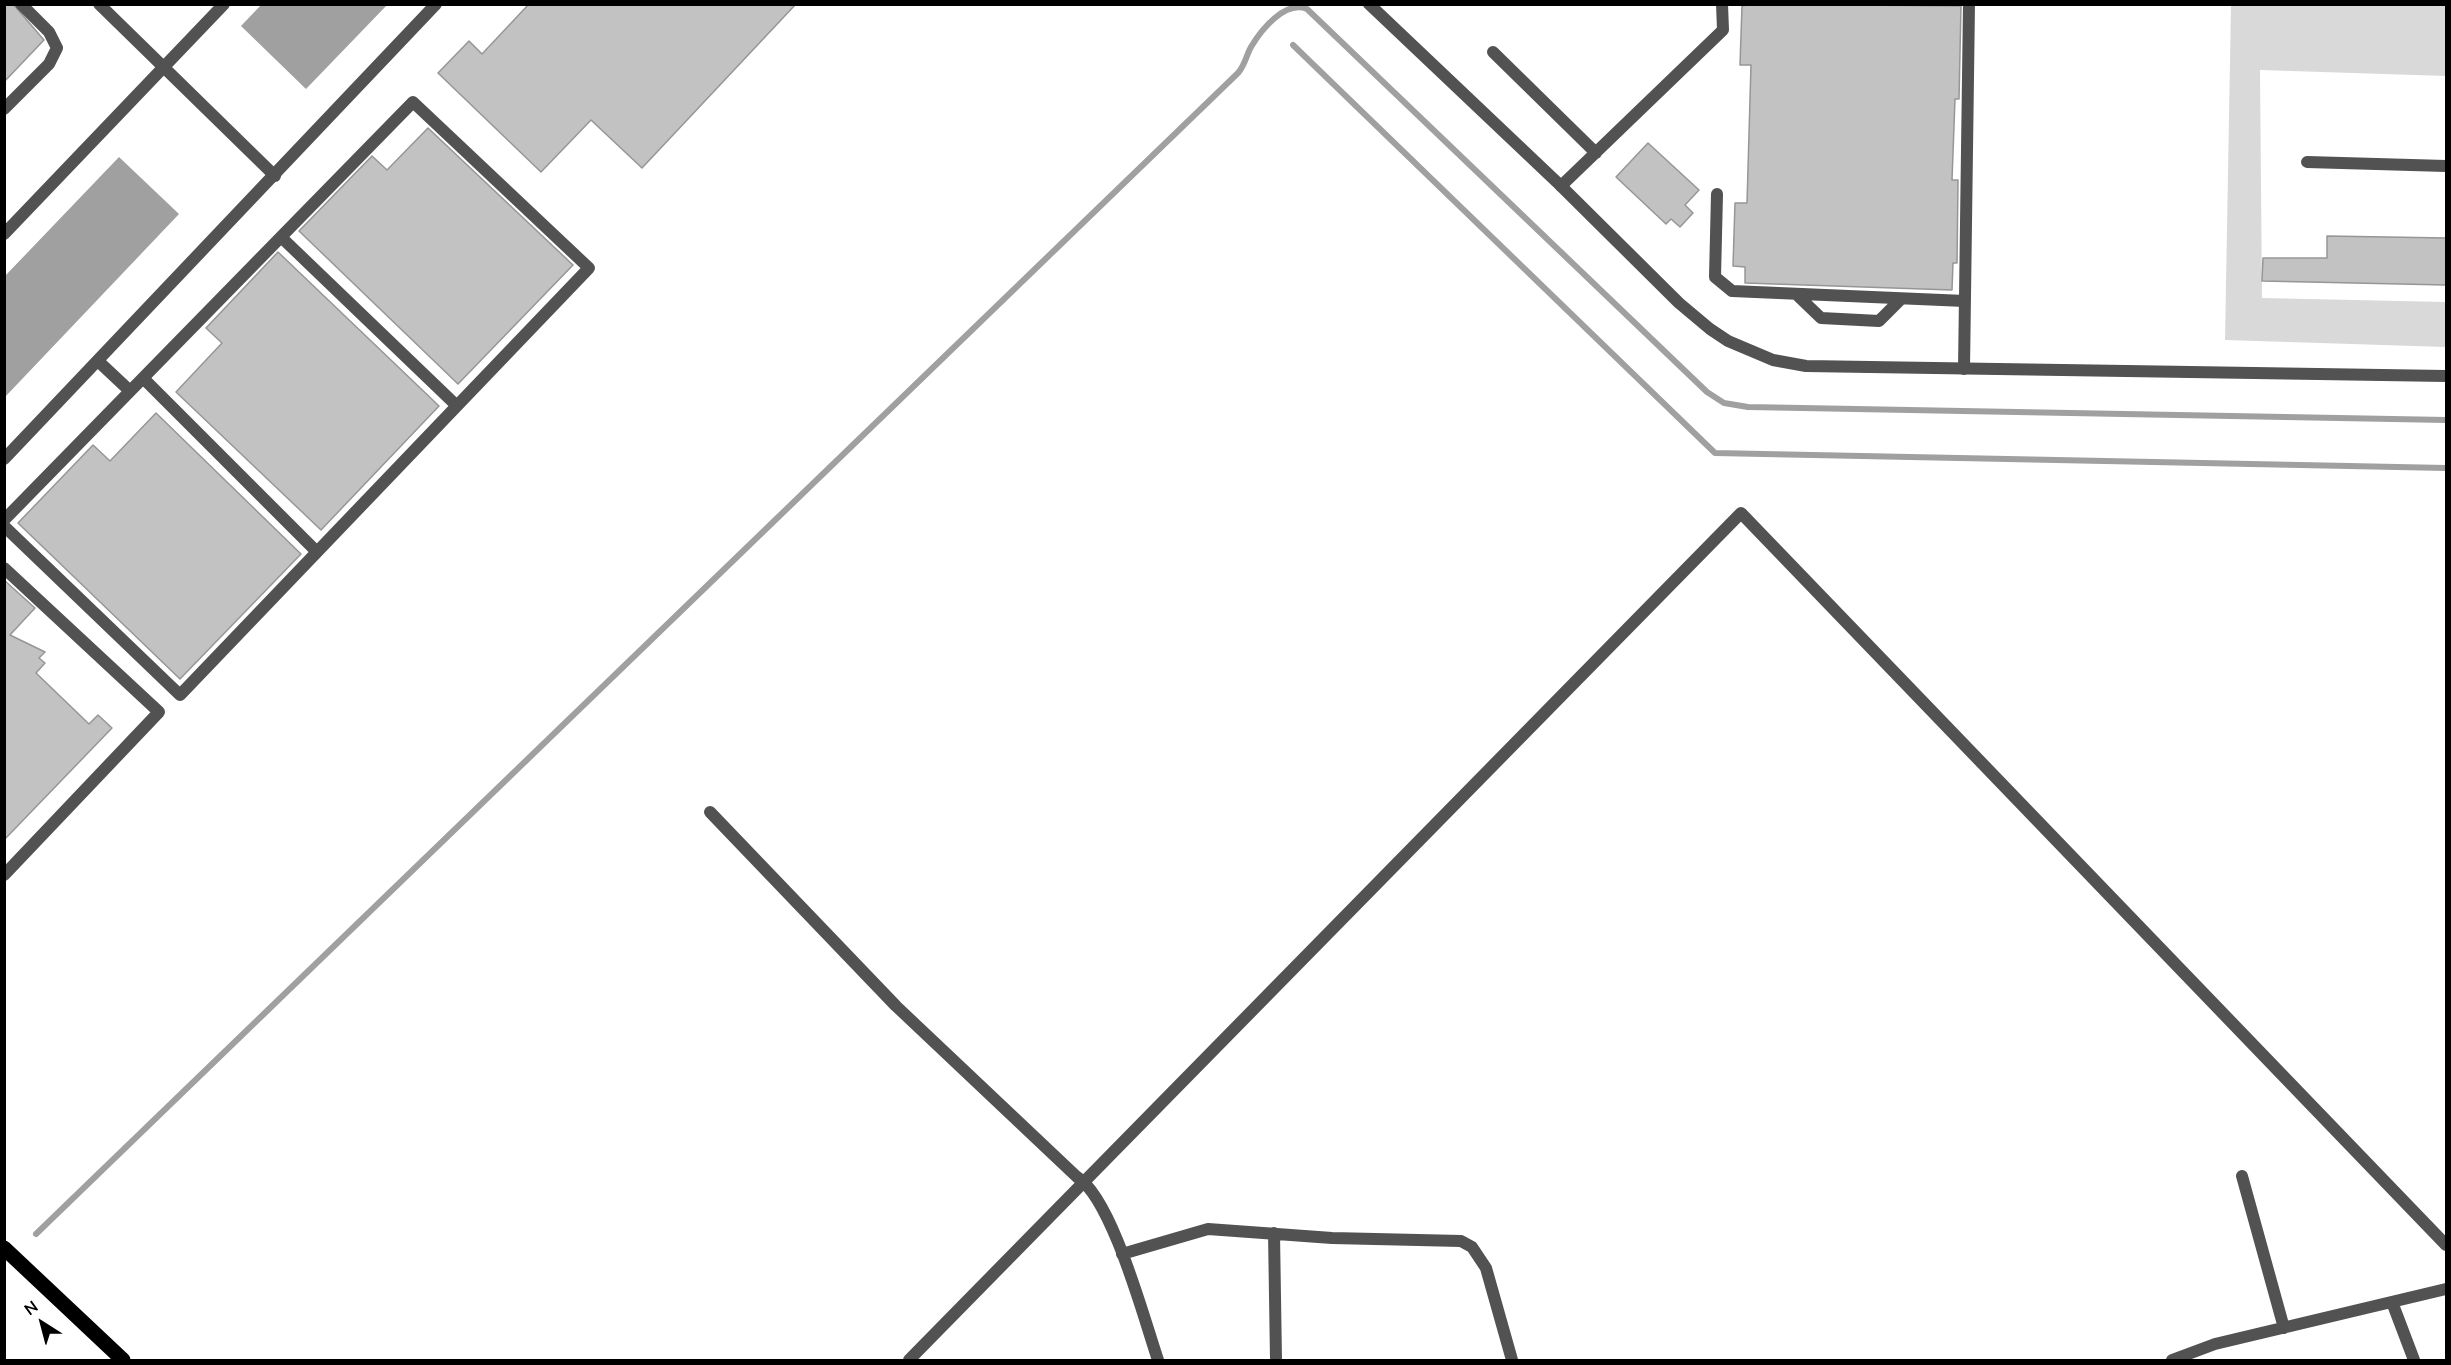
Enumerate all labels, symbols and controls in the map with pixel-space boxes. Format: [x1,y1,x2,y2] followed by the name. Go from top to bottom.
[12,1293,72,1353] north arrow
[20,1296,43,1321] text: N

